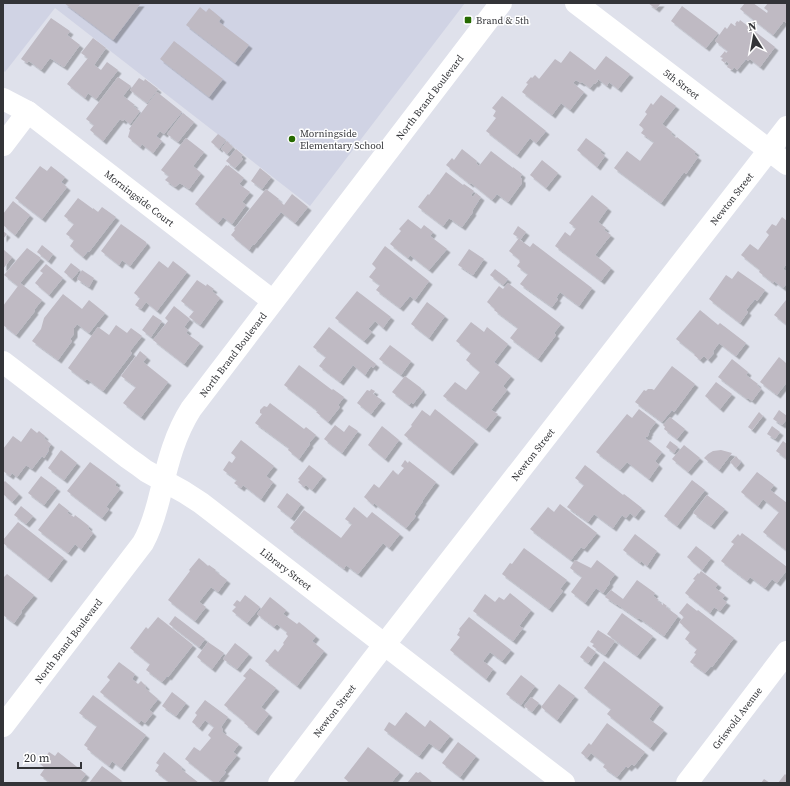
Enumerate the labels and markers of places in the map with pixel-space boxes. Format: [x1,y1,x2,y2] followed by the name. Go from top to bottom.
[476,14,529,27] place label: Brand & 5th
[463,15,473,25] marker: Brand & 5th
[300,127,384,152] place label: Morningside Elementary School
[287,134,297,144] marker: Morningside Elementary School

